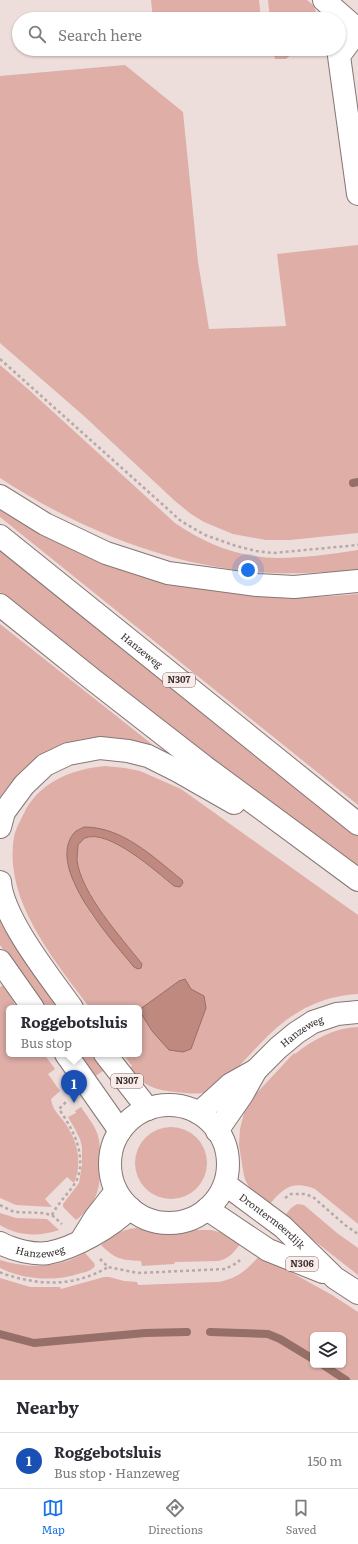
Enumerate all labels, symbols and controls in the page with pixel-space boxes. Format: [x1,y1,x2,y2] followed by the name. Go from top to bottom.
[12,12,346,56] search box
[26,23,48,45] icon: search
[58,23,142,46] text: Search here
[238,560,258,580] your location
[118,628,166,671] street label: Hanzeweg
[163,673,195,687] road number: N307
[6,1005,142,1057] popup
[20,1010,128,1033] text: Roggebotsluis
[276,1011,326,1050] street label: Hanzeweg
[20,1033,72,1052] text: Bus stop
[61,1070,87,1103] pin: 1
[111,1074,143,1088] road number: N307
[236,1189,310,1253] street label: Drontermeerdijk
[14,1241,67,1260] street label: Hanzeweg
[286,1257,318,1271] road number: N306
[310,1332,346,1368] map controls
[310,1332,346,1368] button: layers
[16,1394,79,1419] text: Nearby
[54,1440,161,1463] text: Roggebotsluis
[26,1451,32,1470] text: 1
[307,1451,342,1470] text: 150 m
[54,1463,180,1482] text: Bus stop · Hanzeweg
[41,1497,65,1537] tab: Map
[148,1497,203,1537] tab: Directions
[286,1497,316,1537] tab: Saved

